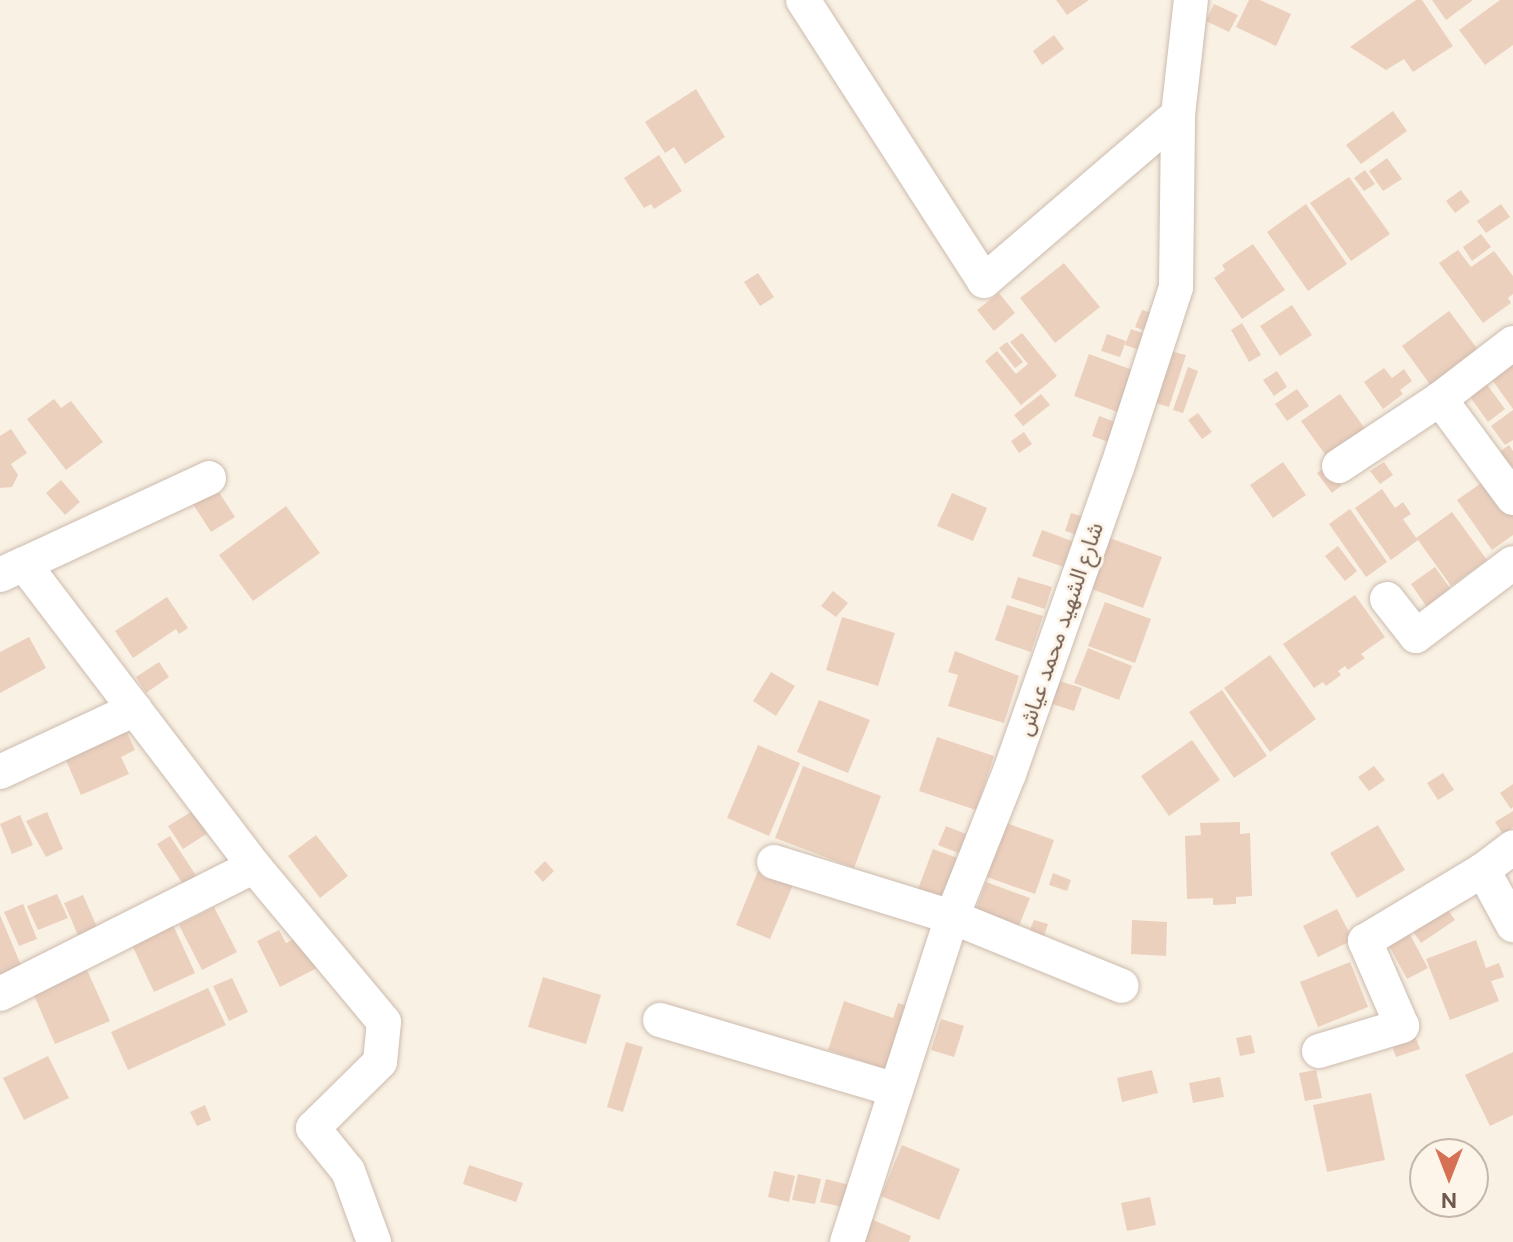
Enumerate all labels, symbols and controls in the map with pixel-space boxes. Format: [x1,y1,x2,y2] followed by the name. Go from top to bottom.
[1011,519,1109,739] street label: شارع الشهيد محمد عياش
[1409,1138,1489,1218] north arrow
[1441,1186,1457,1215] text: N

